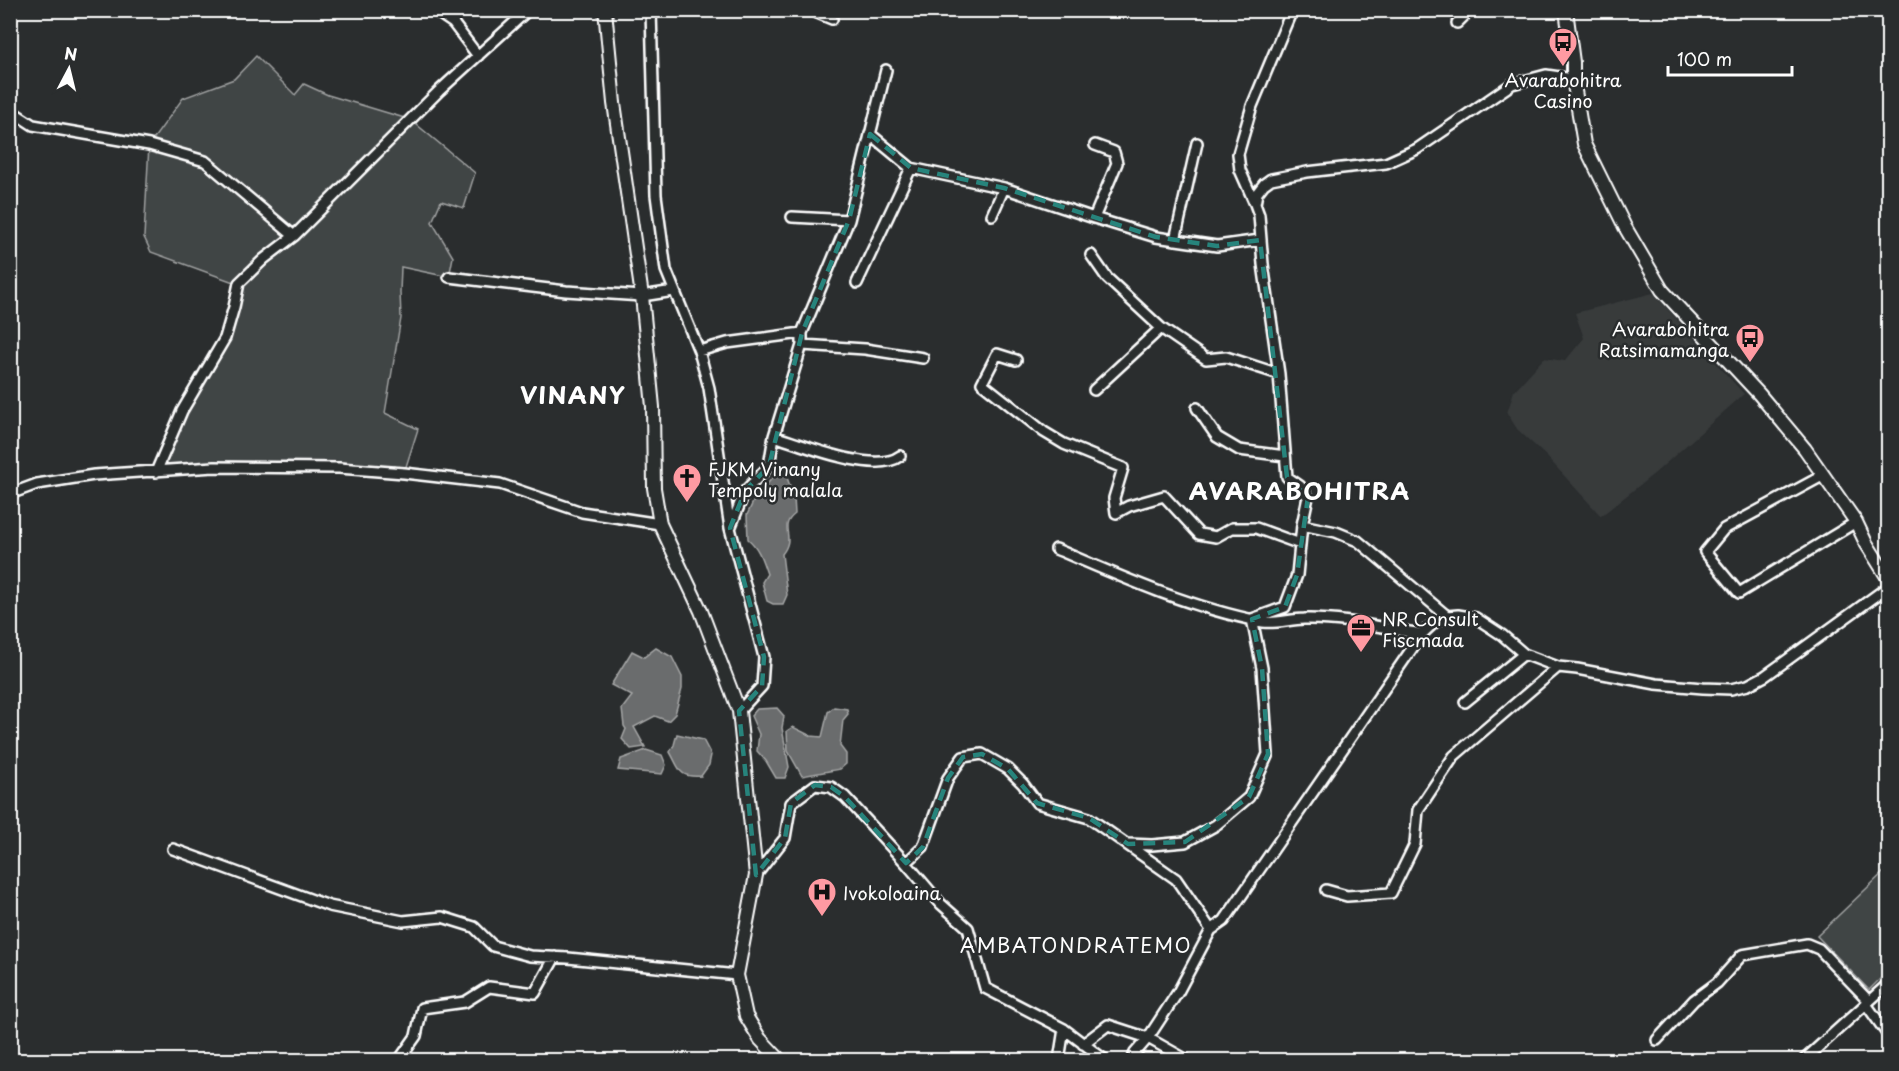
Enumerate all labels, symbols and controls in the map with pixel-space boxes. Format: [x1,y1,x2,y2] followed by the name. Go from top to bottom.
[1547,26,1579,68] bus stop icon: Avarabohitra Casino
[39,39,99,99] north arrow
[1668,39,1792,77] scale bar
[63,40,79,66] text: N
[1677,45,1732,72] text: 100 m
[1505,66,1622,114] place label: Avarabohitra Casino
[1599,315,1730,363] place label: Avarabohitra Ratsimamanga
[1734,322,1766,364] bus stop icon: Avarabohitra Ratsimamanga
[520,376,626,412] district label: VINANY
[708,455,843,503] place label: FJKM Vinany Tempoly malala
[671,462,703,504] church icon: FJKM Vinany Tempoly malala
[1189,472,1411,508] district label: AVARABOHITRA
[1382,605,1479,653] place label: NR Consult Fiscmada
[1345,612,1377,654] office icon: NR Consult Fiscmada
[806,876,838,918] hospital icon: Ivokoloaina
[843,879,942,906] place label: Ivokoloaina
[960,930,1192,960] district label: AMBATONDRATEMO

